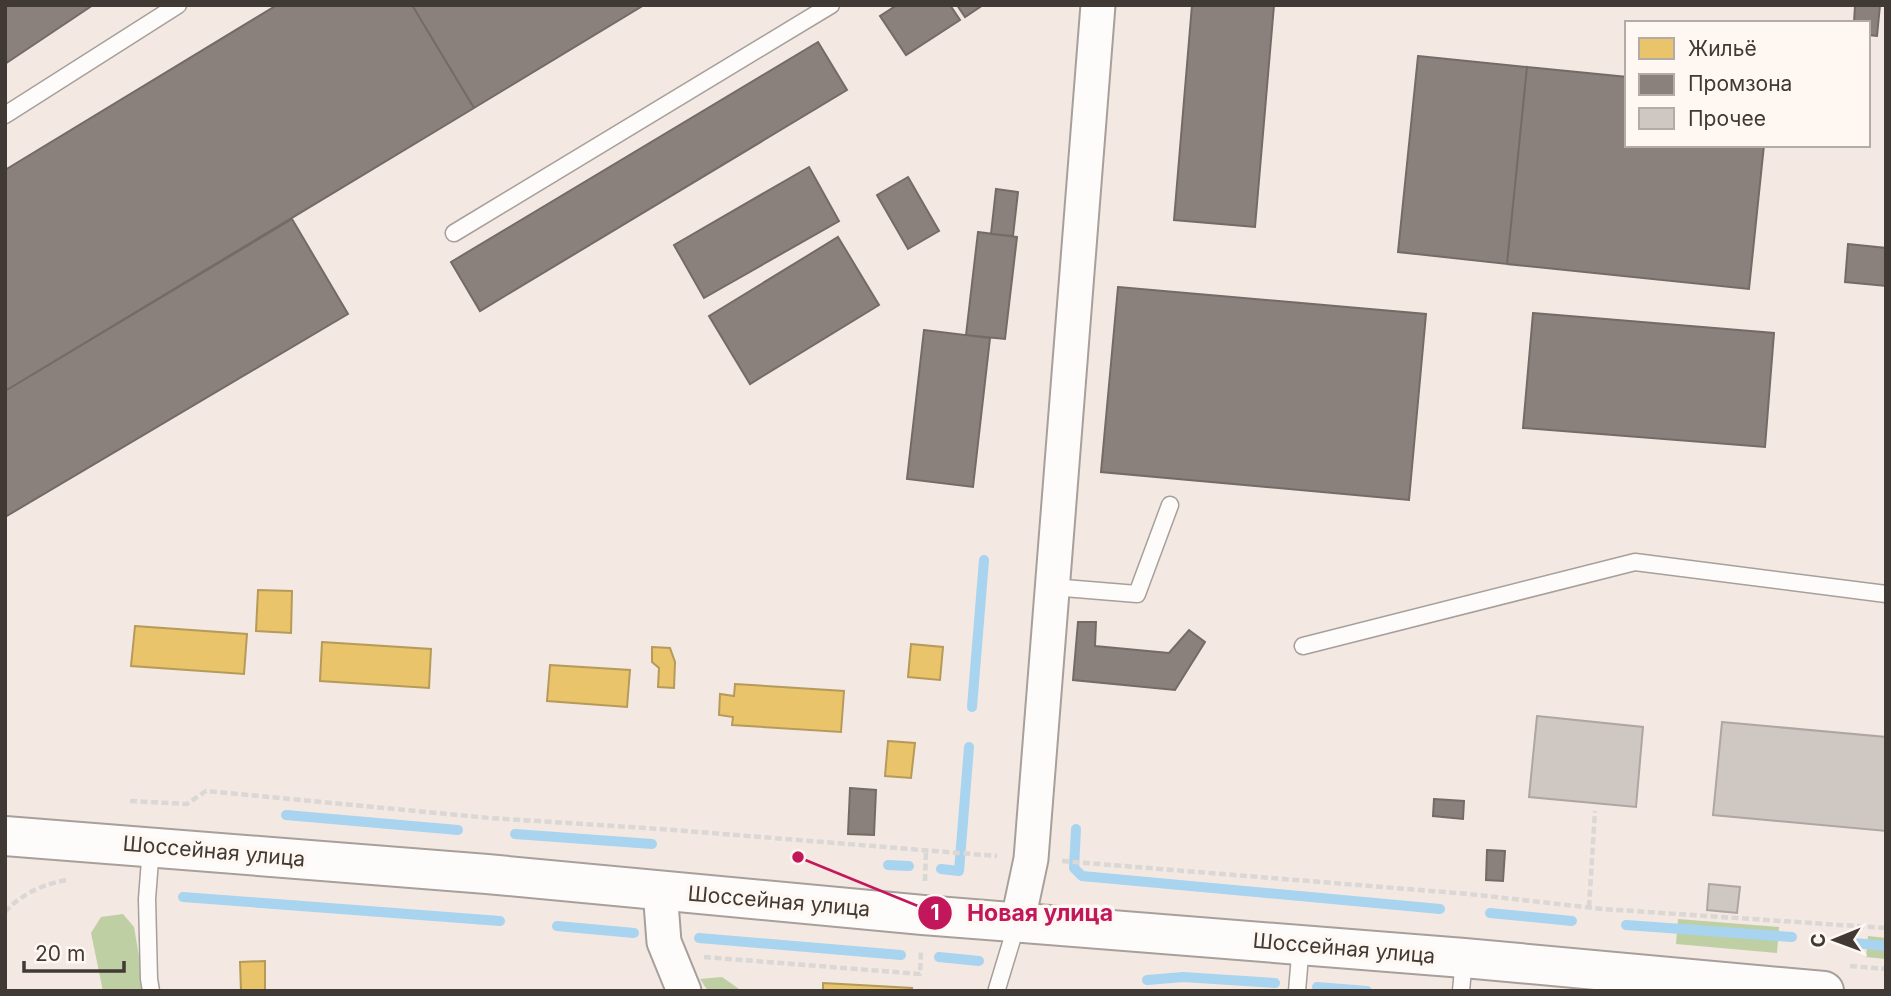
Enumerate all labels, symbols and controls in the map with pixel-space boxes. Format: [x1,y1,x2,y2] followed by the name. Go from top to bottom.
[1625,21,1870,147] legend
[1688,36,1757,61] text: Жильё
[1688,71,1792,96] text: Промзона
[1688,106,1766,131] text: Прочее
[122,831,306,871] street label: Шоссейная улица
[687,881,871,921] street label: Шоссейная улица
[918,891,1127,935] callout: Новая улица
[967,899,1113,927] text: Новая улица
[930,900,940,925] text: 1
[1800,905,1870,975] north arrow
[1252,928,1436,968] street label: Шоссейная улица
[24,930,124,974] scale bar
[1807,933,1830,948] text: С
[35,941,85,966] text: 20 m

